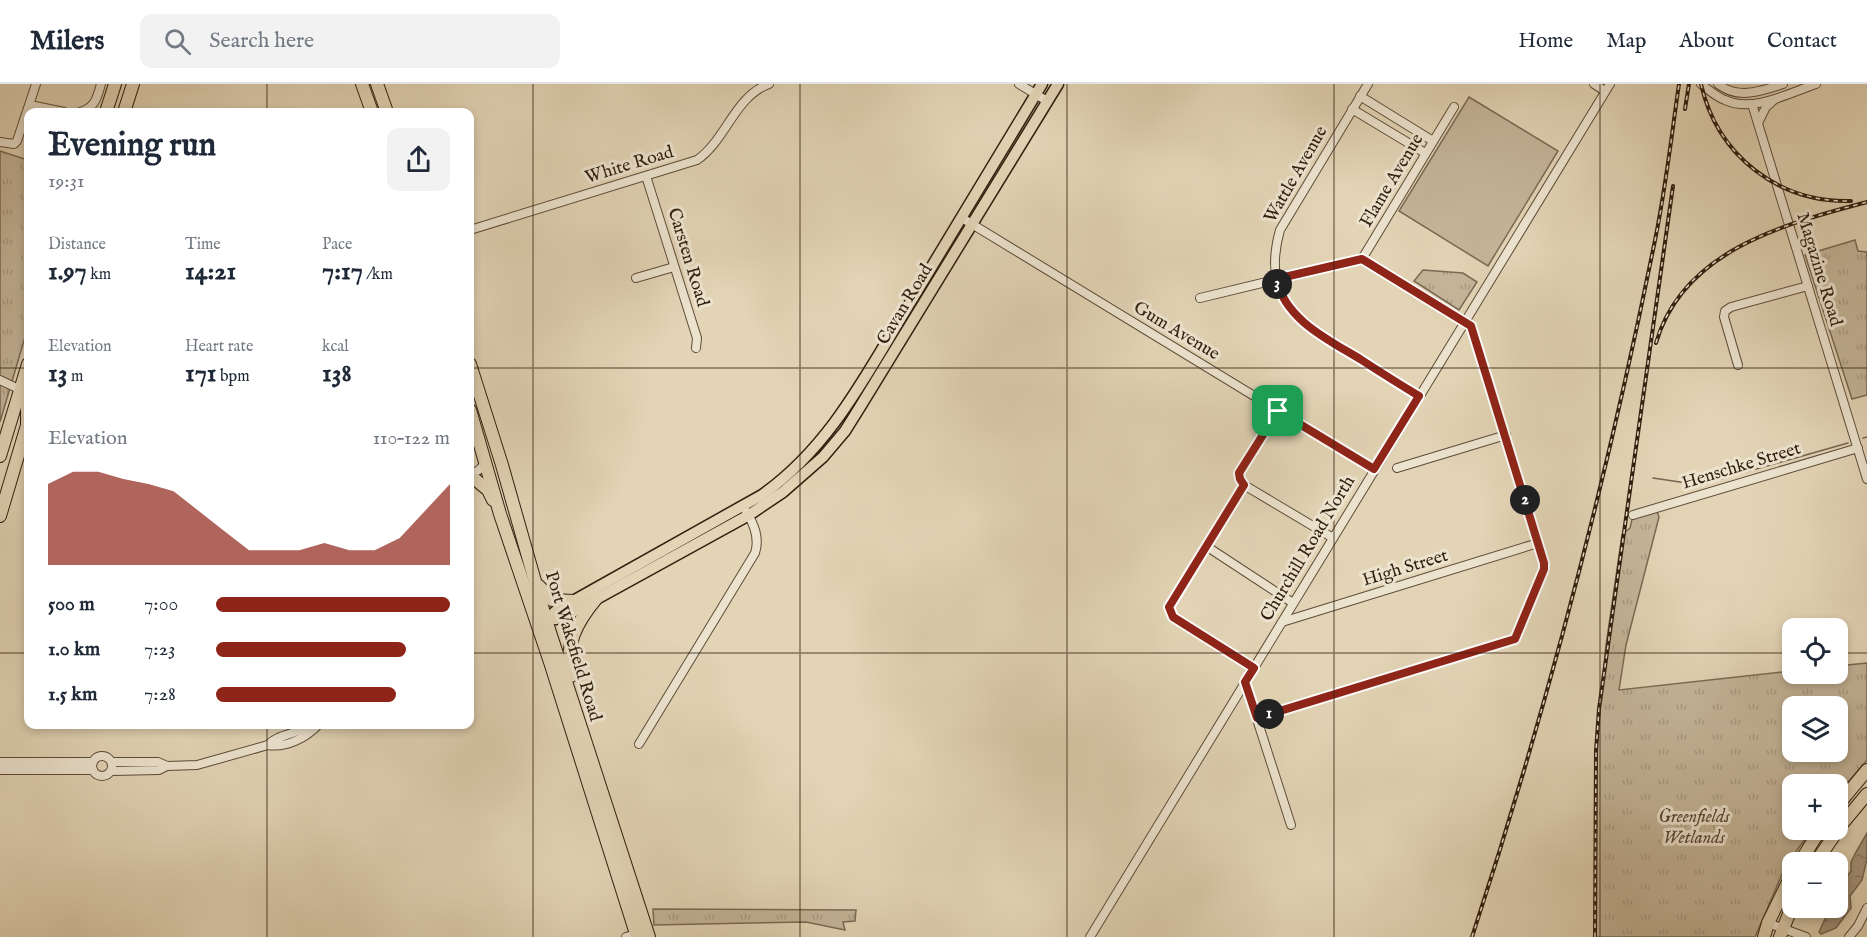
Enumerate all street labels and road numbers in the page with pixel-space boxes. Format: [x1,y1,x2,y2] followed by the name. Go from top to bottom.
[1259,122,1333,227] street label: Wattle Avenue
[1355,130,1429,232] street label: Flame Avenue
[582,141,677,190] street label: White Road
[662,205,714,310] street label: Carsten Road
[1790,210,1847,330] street label: Magazine Road
[872,260,939,349] street label: Cavan Road
[1129,297,1224,366] street label: Gum Avenue
[1679,437,1804,495] street label: Henschke Street
[1256,471,1361,626] street label: Churchill Road North
[1360,545,1451,592] street label: High Street
[539,569,606,725] street label: Port Wakefield Road

